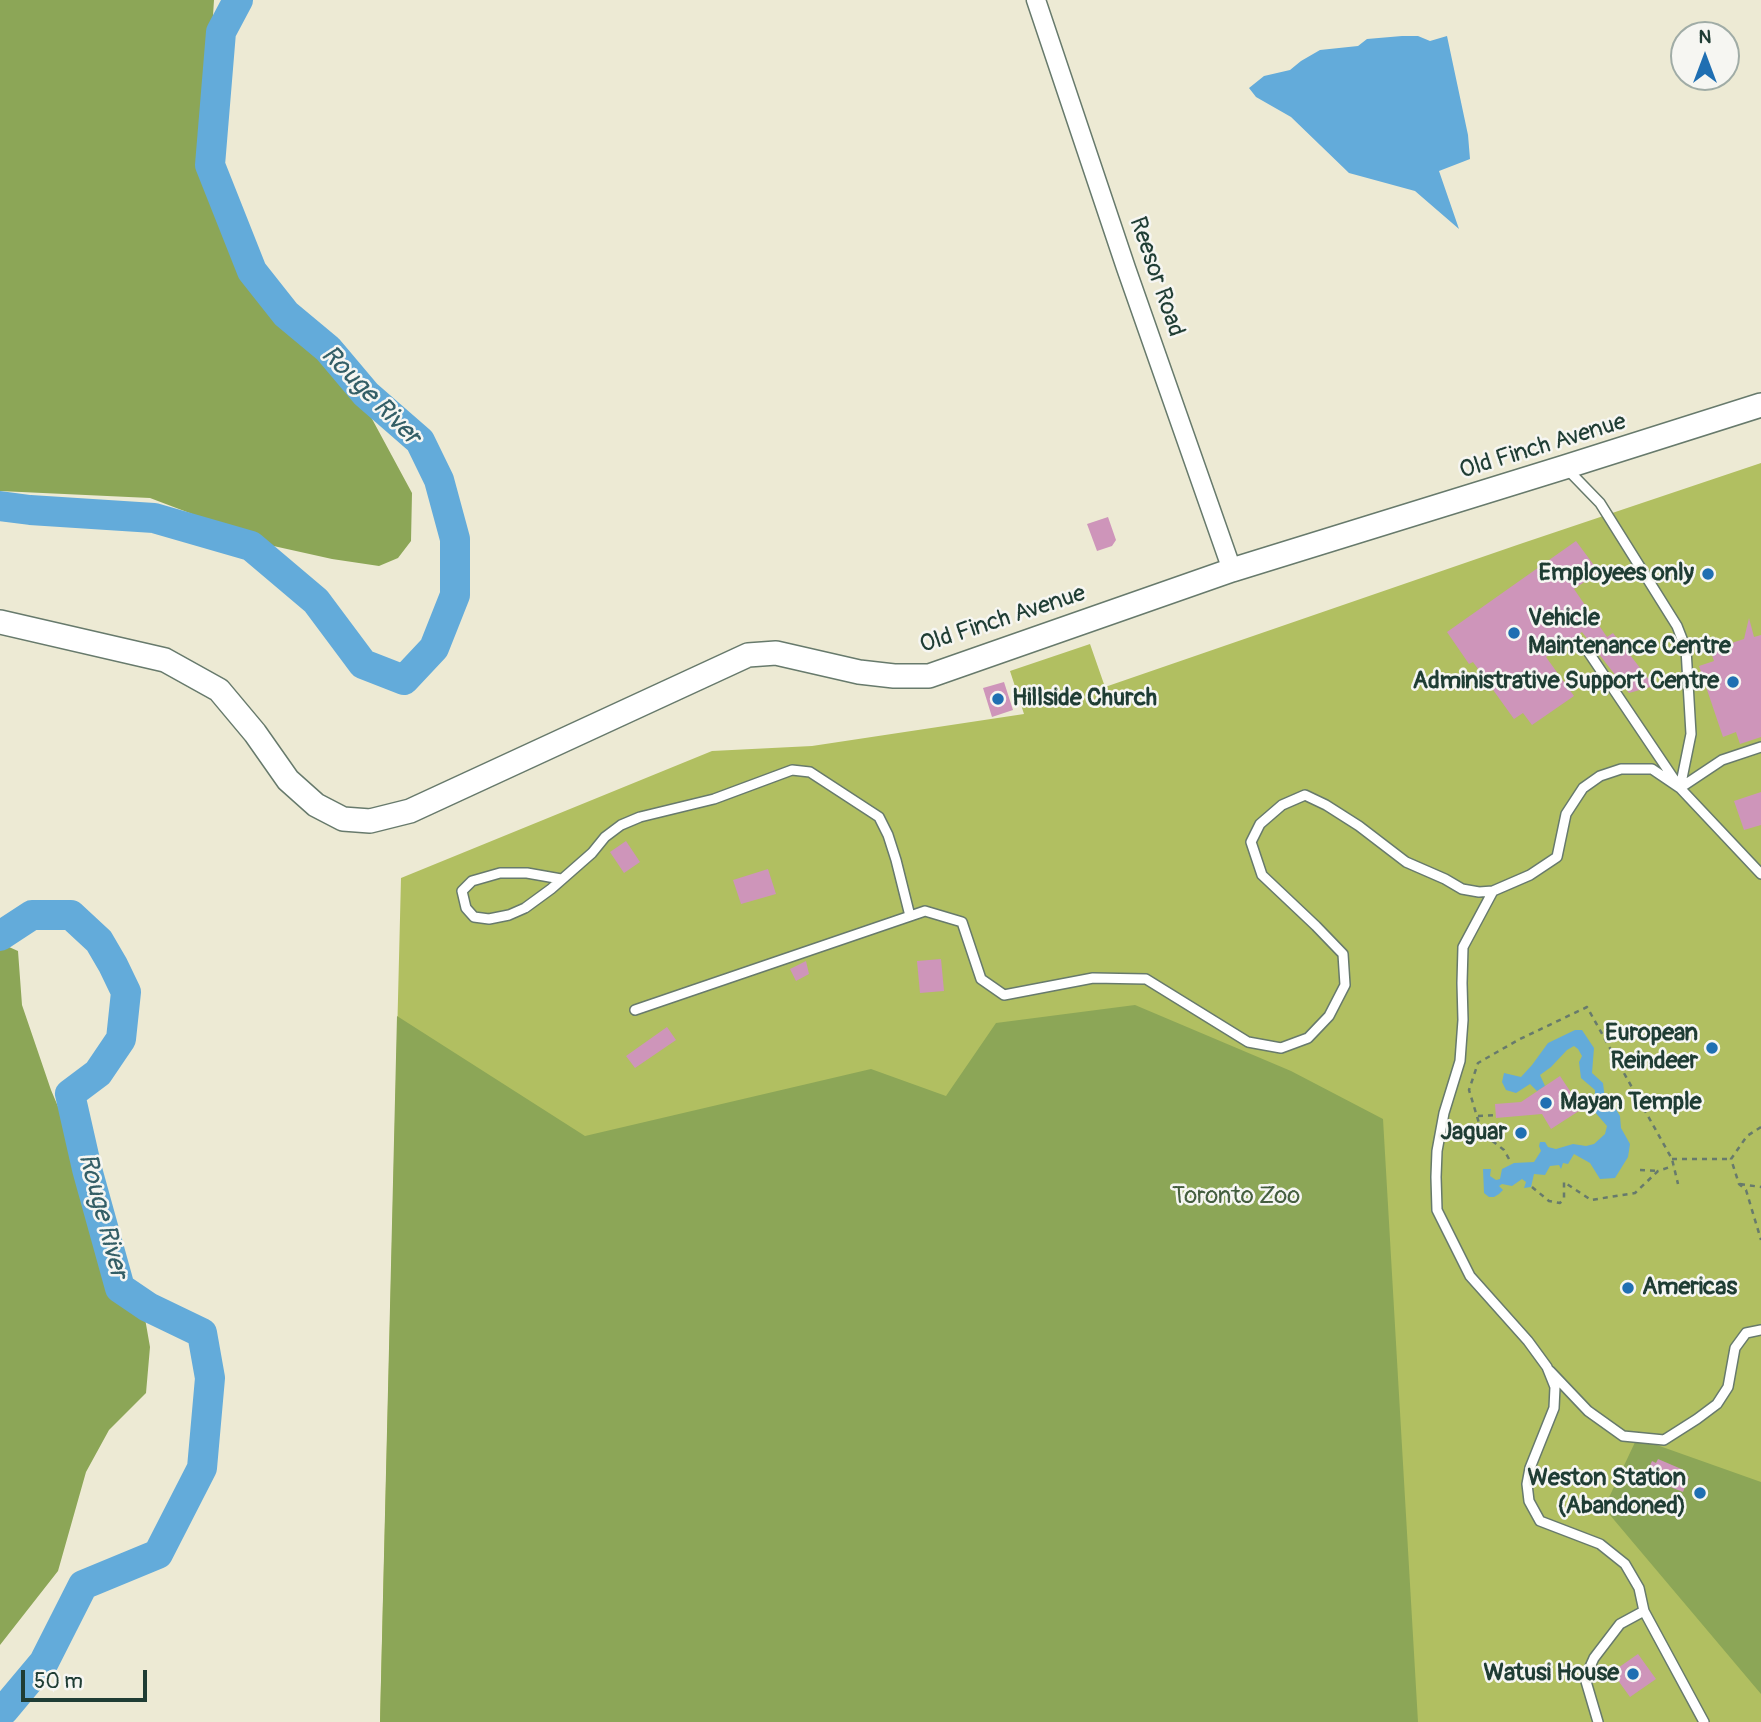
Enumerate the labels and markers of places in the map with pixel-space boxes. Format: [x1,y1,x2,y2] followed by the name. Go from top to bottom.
[1538,560,1694,588] place label: Employees only
[1700,566,1716,582] marker: Employees only
[1528,605,1731,661] place label: Vehicle Maintenance Centre
[1506,625,1522,641] marker: Vehicle Maintenance Centre
[1412,668,1719,696] place label: Administrative Support Centre
[1725,674,1741,690] marker: Administrative Support Centre
[1012,685,1157,713] place label: Hillside Church
[990,691,1006,707] marker: Hillside Church
[1605,1020,1698,1076] place label: European Reindeer
[1704,1040,1720,1056] marker: European Reindeer
[1560,1089,1702,1117] place label: Mayan Temple
[1538,1095,1554,1111] marker: Mayan Temple
[1440,1119,1507,1147] place label: Jaguar
[1513,1125,1529,1141] marker: Jaguar
[1642,1274,1737,1302] place label: Americas
[1620,1280,1636,1296] marker: Americas
[1528,1465,1686,1521] place label: Weston Station (Abandoned)
[1692,1485,1708,1501] marker: Weston Station (Abandoned)
[1483,1660,1619,1688] place label: Watusi House
[1625,1666,1641,1682] marker: Watusi House

